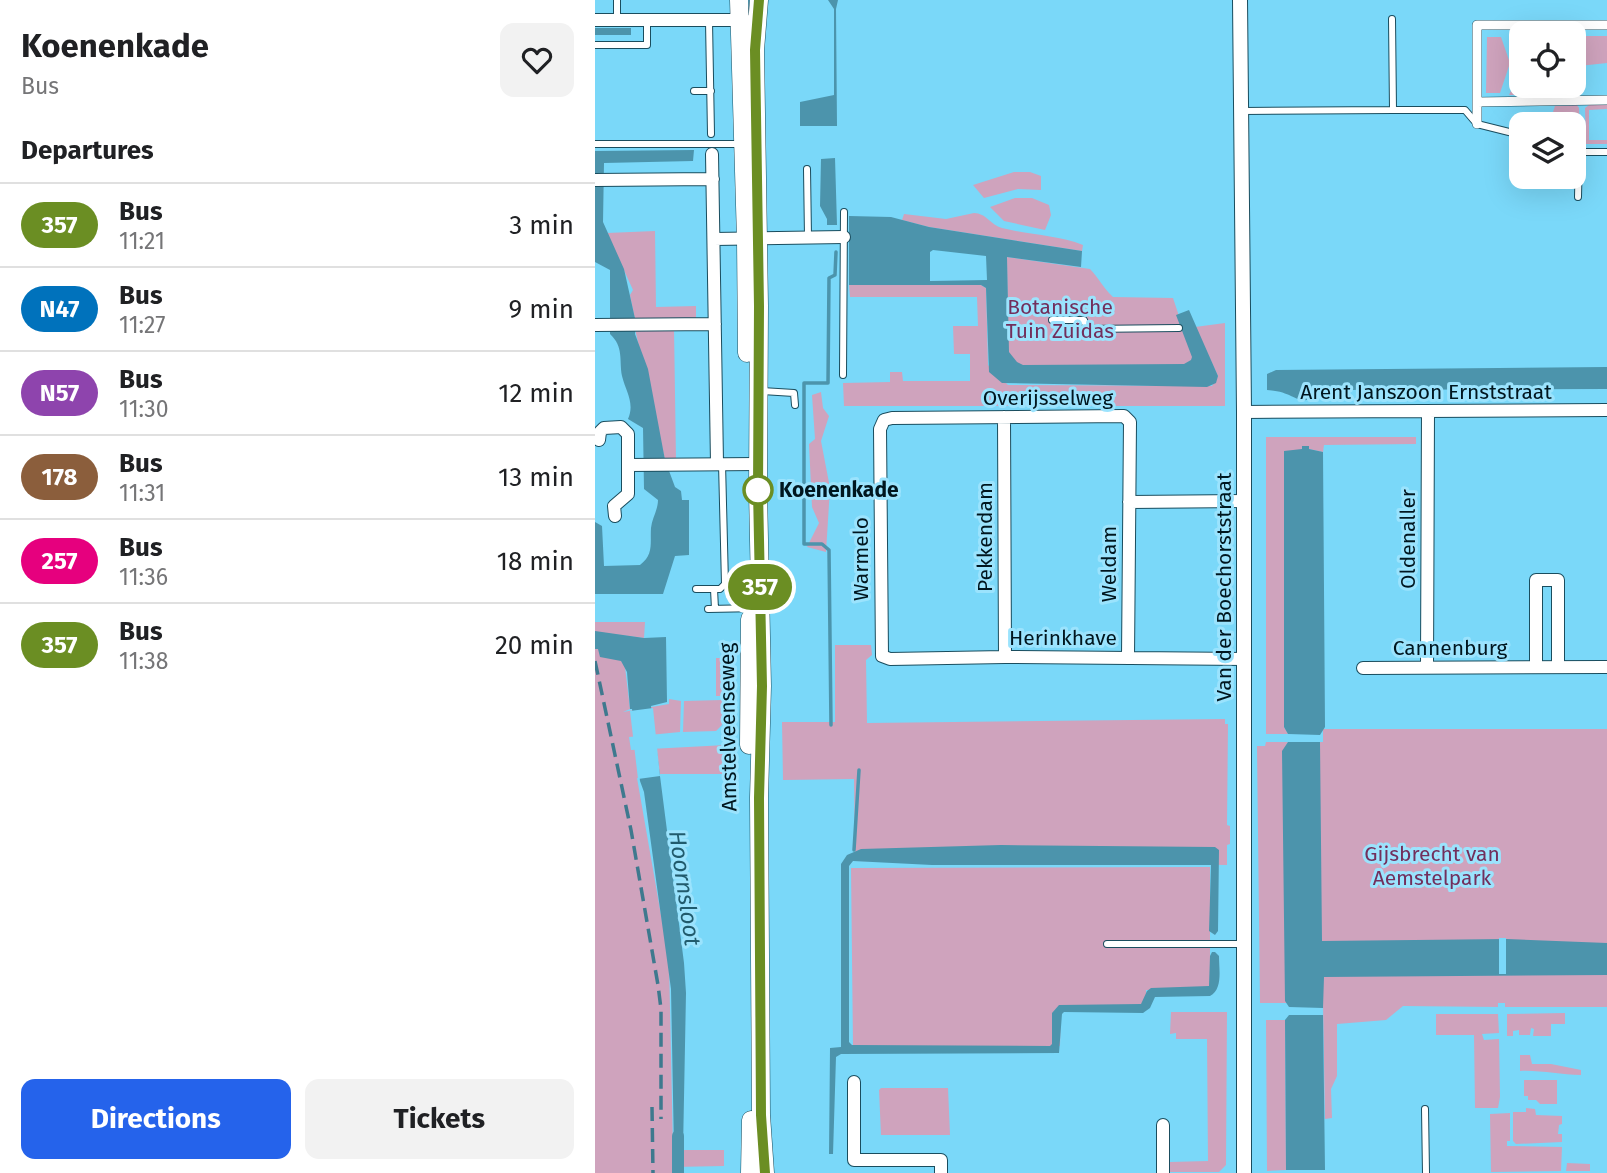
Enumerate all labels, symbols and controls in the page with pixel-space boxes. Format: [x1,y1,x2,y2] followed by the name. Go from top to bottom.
[1509,21,1586,189] map controls
[1509,21,1586,98] button: locate
[500,23,574,97] button: heart
[21,26,209,66] text: Koenenkade
[21,72,59,100] text: Bus
[1509,112,1586,189] button: layers
[21,135,154,166] text: Departures
[119,196,162,227] text: Bus
[509,210,574,241] text: 3 min
[42,211,77,239] text: 357
[119,227,165,255] text: 11:21
[119,280,162,311] text: Bus
[509,294,574,325] text: 9 min
[1006,294,1114,344] park label: Botanische Tuin Zuidas
[39,295,80,323] text: N47
[119,311,165,339] text: 11:27
[119,364,162,395] text: Bus
[498,378,574,409] text: 12 min
[40,379,79,407] text: N57
[1300,379,1552,405] street label: Arent Janszoon Ernststraat
[983,385,1113,411] street label: Overijsselweg
[119,395,169,423] text: 11:30
[119,448,162,479] text: Bus
[498,462,574,493] text: 13 min
[42,463,77,491] text: 178
[1211,472,1237,702] street label: Van der Boechorststraat
[743,475,773,505] marker: Koenenkade
[779,477,899,503] place label: Koenenkade
[119,479,165,507] text: 11:31
[972,482,998,592] street label: Pekkendam
[1395,489,1421,589] street label: Oldenaller
[848,517,874,601] street label: Warmelo
[1096,526,1122,602] street label: Weldam
[119,532,162,563] text: Bus
[497,546,574,577] text: 18 min
[42,547,77,575] text: 257
[119,563,168,591] text: 11:36
[720,564,800,610] line badge: 357
[742,573,778,601] text: 357
[119,616,162,647] text: Bus
[1009,625,1117,651] street label: Herinkhave
[495,630,574,661] text: 20 min
[42,631,77,659] text: 357
[1393,635,1507,661] street label: Cannenburg
[714,642,742,812] street label: Amstelveenseweg
[119,647,168,675] text: 11:38
[663,829,707,948] water label: Hoornsloot
[1364,841,1500,891] park label: Gijsbrecht van Aemstelpark
[21,1079,291,1159] button: Directions
[305,1079,574,1159] button: Tickets

